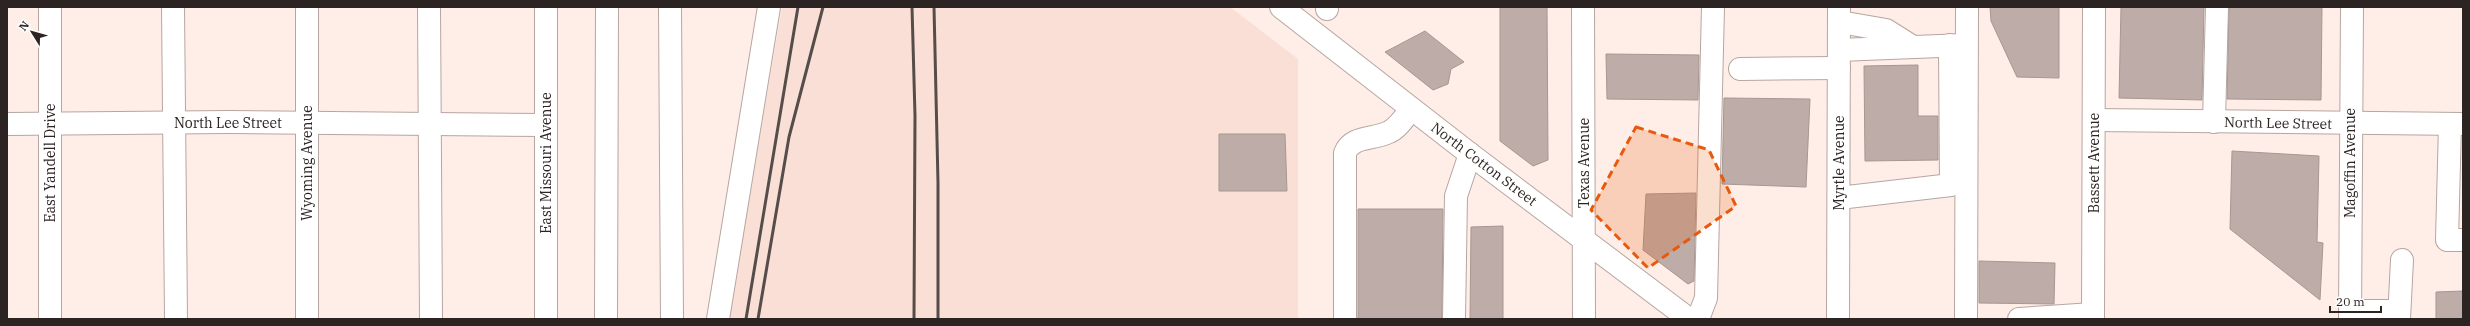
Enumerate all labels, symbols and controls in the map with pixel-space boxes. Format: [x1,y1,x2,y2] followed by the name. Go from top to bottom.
[12,12,52,52] north arrow
[16,18,32,34] text: N
[537,92,555,234] street label: East Missouri Avenue
[41,103,59,223] street label: East Yandell Drive
[298,105,316,221] street label: Wyoming Avenue
[2341,108,2359,218] street label: Magoffin Avenue
[2085,113,2103,213] street label: Bassett Avenue
[2224,113,2332,133] street label: North Lee Street
[174,114,282,132] street label: North Lee Street
[1830,115,1848,211] street label: Myrtle Avenue
[1427,118,1541,210] street label: North Cotton Street
[1575,118,1593,208] street label: Texas Avenue
[2330,288,2381,314] scale bar
[2336,294,2365,309] text: 20 m

